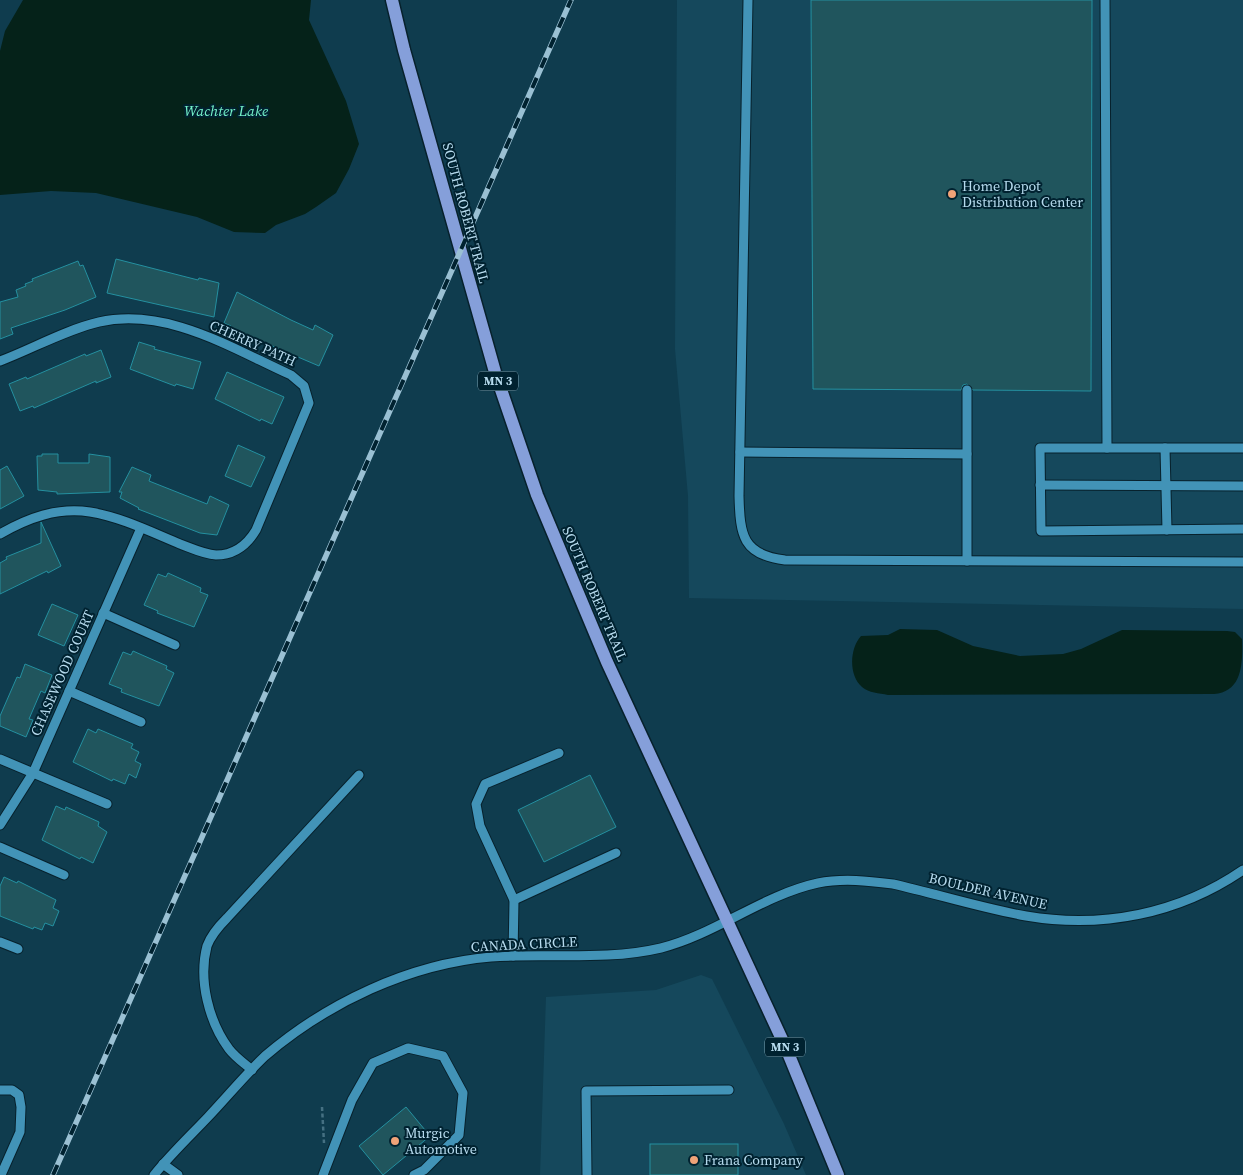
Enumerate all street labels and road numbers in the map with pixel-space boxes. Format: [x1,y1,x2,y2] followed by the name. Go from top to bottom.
[438,140,494,286] street label: SOUTH ROBERT TRAIL
[207,315,299,371] street label: CHERRY PATH
[478,372,518,391] road number: MN 3
[557,523,633,665] street label: SOUTH ROBERT TRAIL
[25,606,99,739] street label: CHASEWOOD COURT
[927,868,1049,914] street label: BOULDER AVENUE
[470,931,578,957] street label: CANADA CIRCLE
[765,1038,805,1056] road number: MN 3

